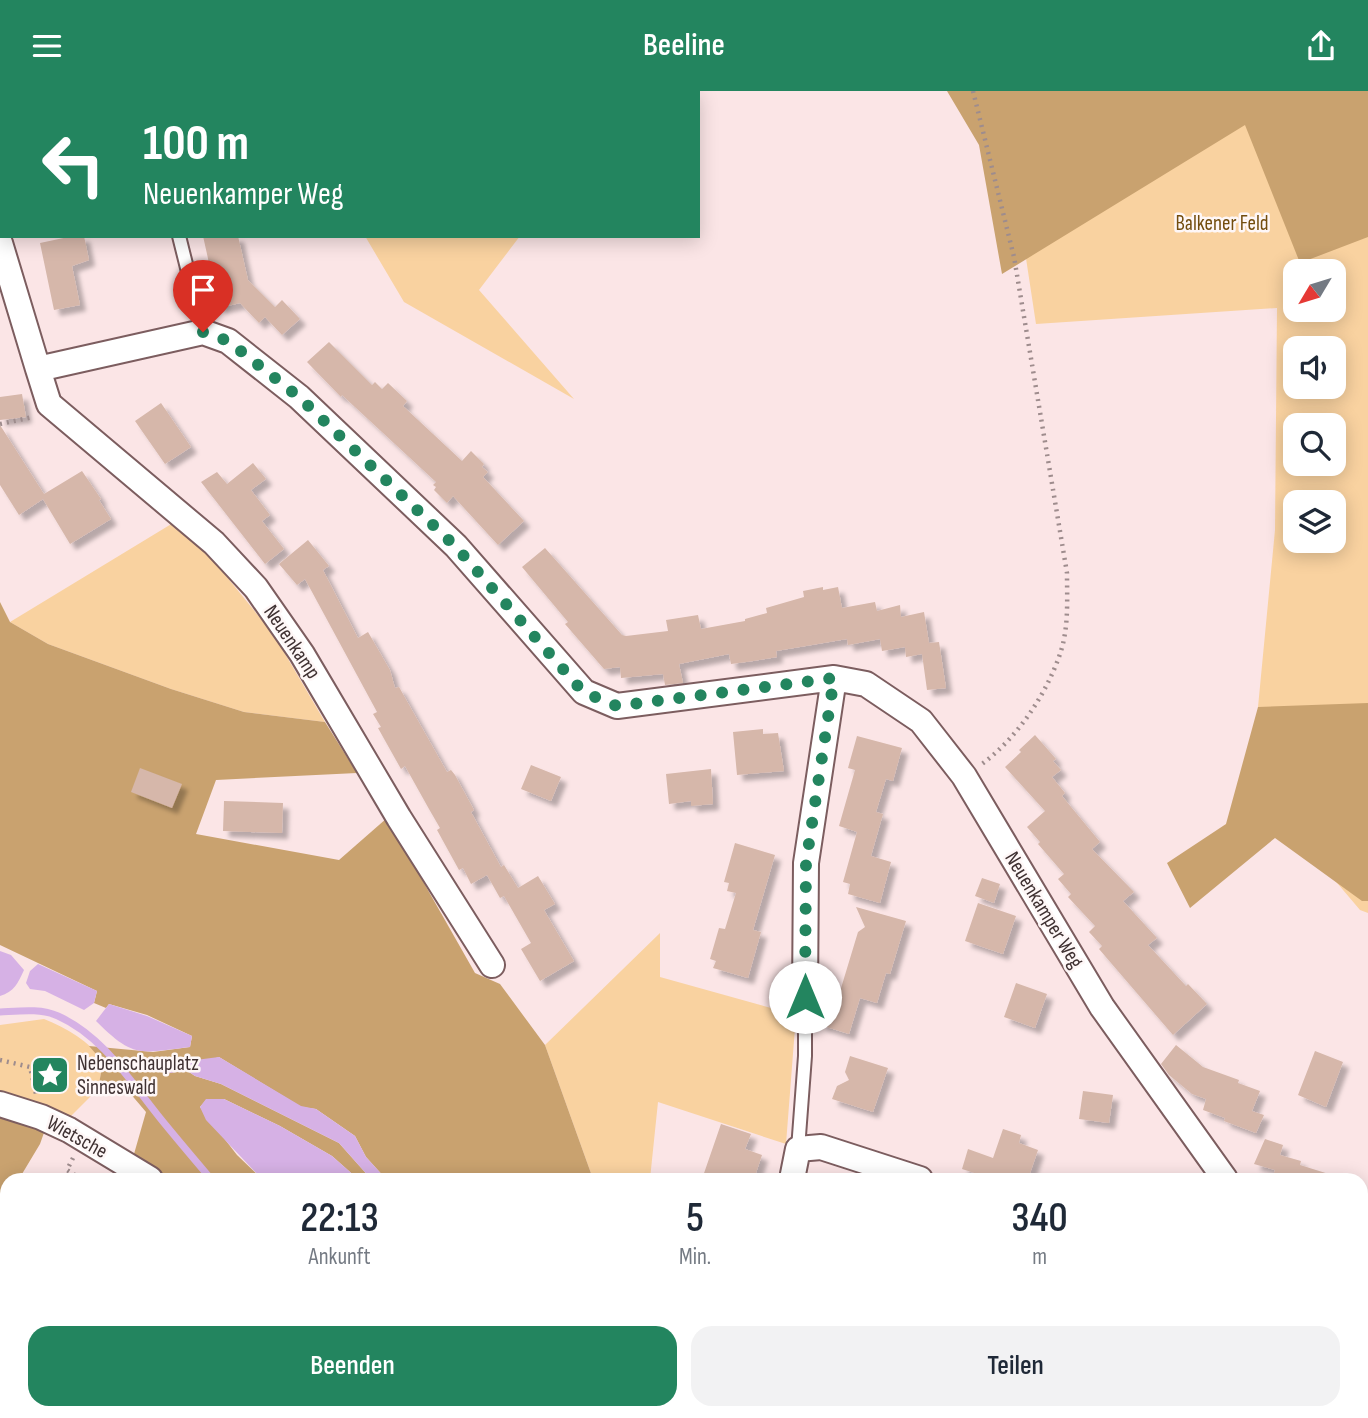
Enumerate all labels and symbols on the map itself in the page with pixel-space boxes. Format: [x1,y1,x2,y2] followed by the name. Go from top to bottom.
[1175,211,1269,236] park label: Balkener Feld
[1283,259,1346,322] north arrow
[173,260,233,332] pin
[258,600,326,684] street label: Neuenkamp
[999,847,1089,973] street label: Neuenkamper Weg
[768,960,842,1034] position arrow
[77,1051,199,1100] place label: Nebenschauplatz Sinneswald
[29,1054,71,1096] place icon: Nebenschauplatz Sinneswald
[42,1110,112,1164] street label: Wietsche

